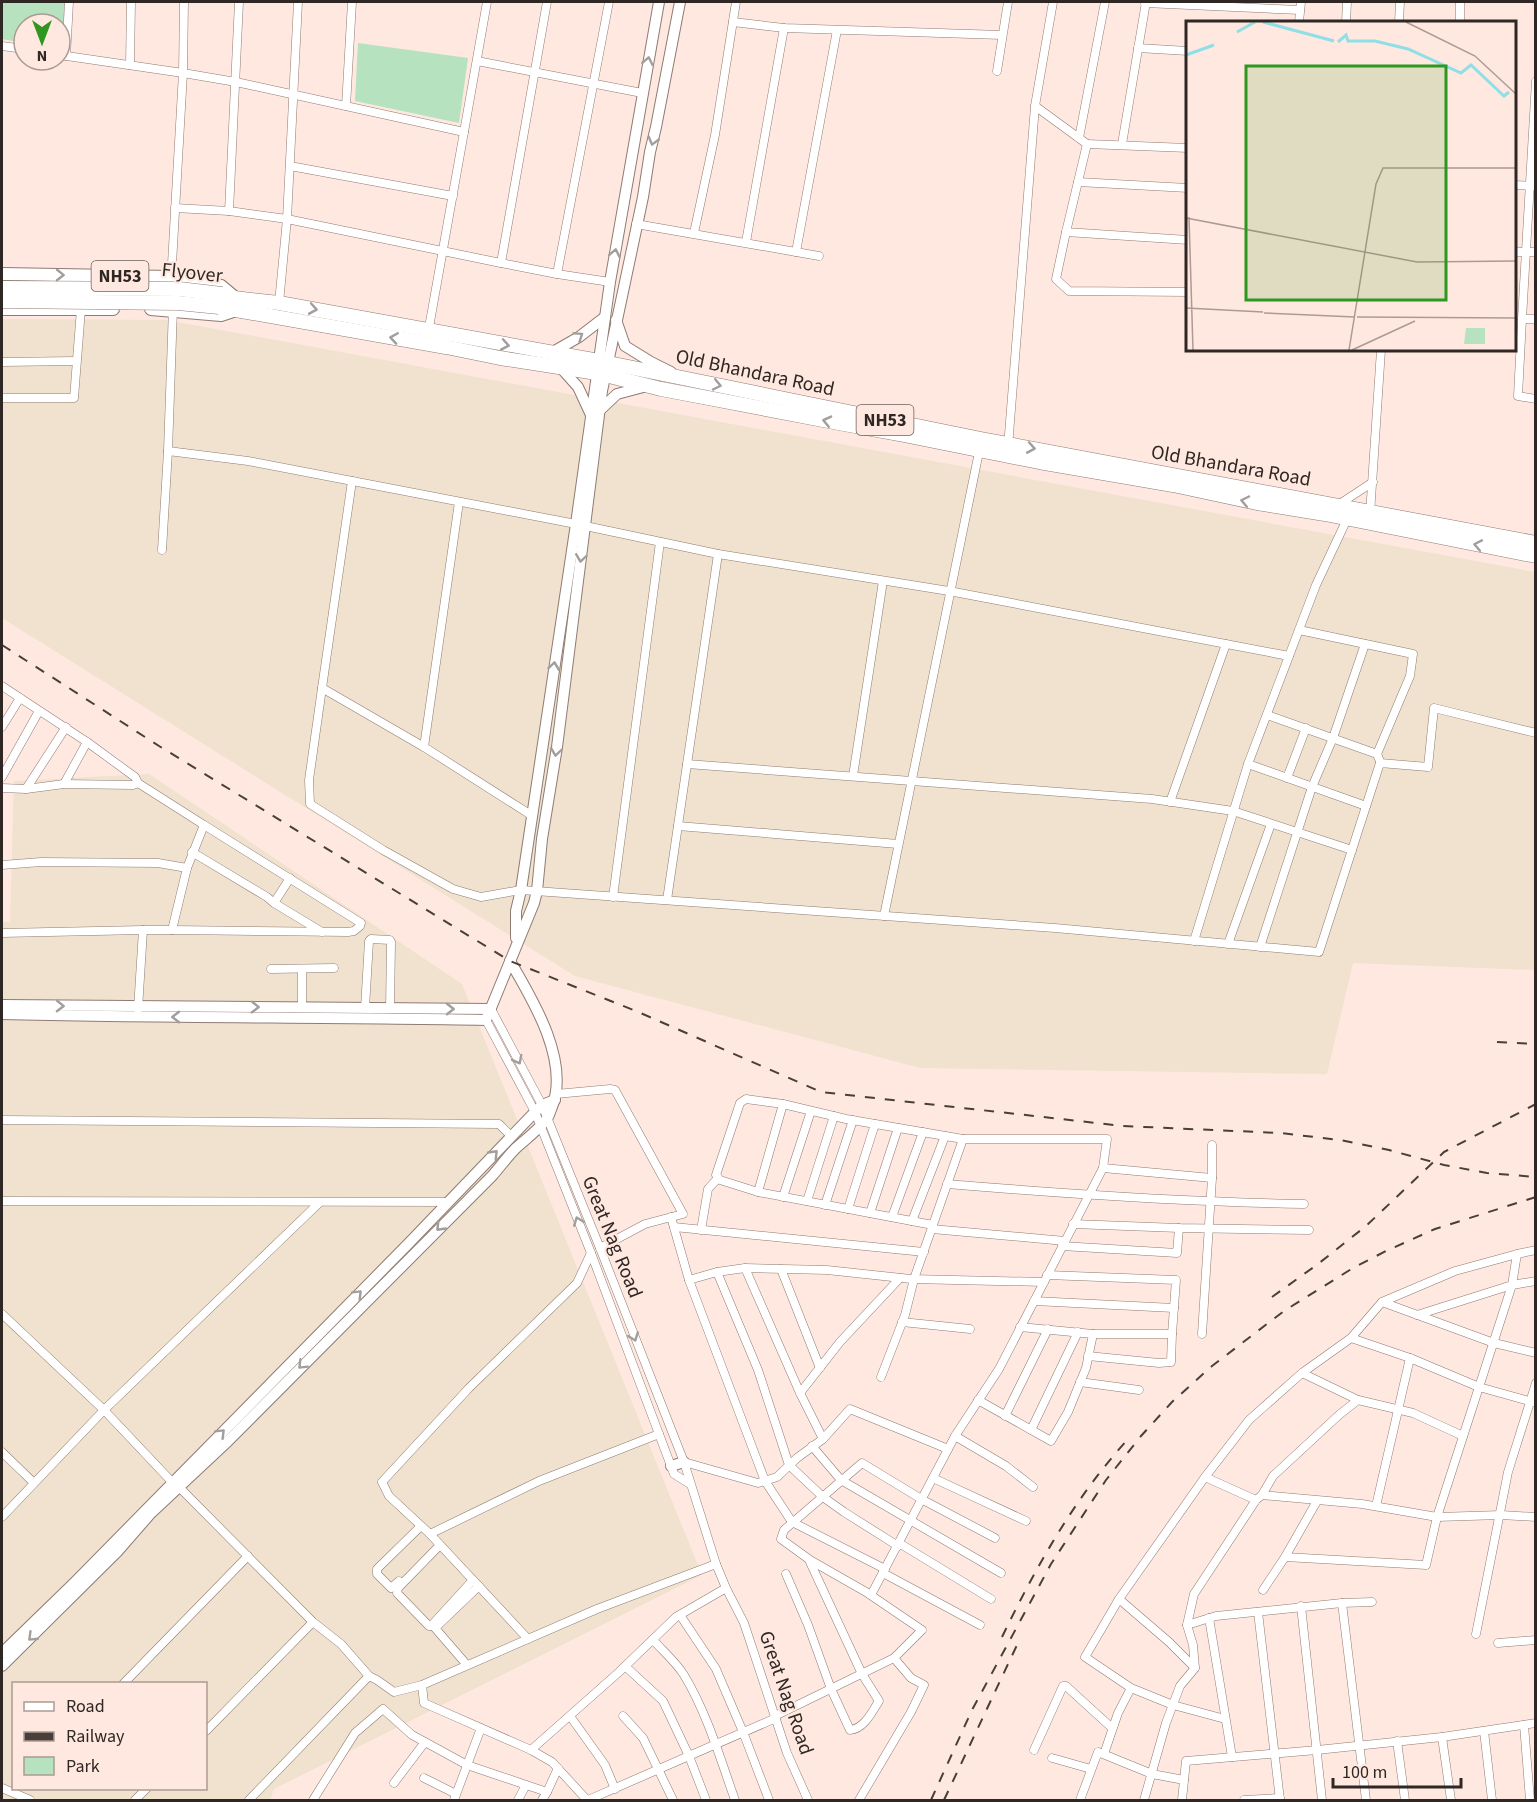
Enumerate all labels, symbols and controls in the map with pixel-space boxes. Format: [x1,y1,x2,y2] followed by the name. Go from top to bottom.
[12,12,72,72] north arrow
[1186,21,1516,351] inset map
[37,45,47,67] text: N
[641,56,654,66] one-way arrow
[647,136,660,146] one-way arrow
[608,249,621,259] one-way arrow
[160,256,224,290] street label: Flyover
[92,261,148,291] road number: NH53
[55,269,64,281] one-way arrow
[307,302,317,315] one-way arrow
[390,332,400,345] one-way arrow
[572,332,583,343] one-way arrow
[500,338,509,350] one-way arrow
[673,342,837,404] street label: Old Bhandara Road
[711,378,721,391] one-way arrow
[856,405,914,435] road number: NH53
[822,415,832,428] one-way arrow
[1149,438,1313,494] street label: Old Bhandara Road
[1027,442,1036,454] one-way arrow
[1241,495,1251,508] one-way arrow
[1473,539,1483,552] one-way arrow
[576,554,588,563] one-way arrow
[548,661,560,671] one-way arrow
[550,747,563,756] one-way arrow
[55,1000,64,1012] one-way arrow
[250,1001,259,1013] one-way arrow
[445,1003,454,1015] one-way arrow
[171,1011,180,1023] one-way arrow
[511,1054,522,1065] one-way arrow
[486,1150,497,1161] one-way arrow
[575,1172,649,1302] street label: Great Nag Road
[573,1216,586,1226] one-way arrow
[436,1221,447,1231] one-way arrow
[351,1291,362,1301] one-way arrow
[627,1330,639,1341] one-way arrow
[298,1358,309,1369] one-way arrow
[214,1429,225,1440] one-way arrow
[752,1627,820,1759] street label: Great Nag Road
[28,1630,39,1641] one-way arrow
[12,1682,207,1790] legend
[66,1694,105,1719] text: Road
[66,1724,125,1749] text: Railway
[1333,1751,1460,1789] scale bar
[66,1754,100,1779] text: Park
[1342,1760,1387,1785] text: 100 m

